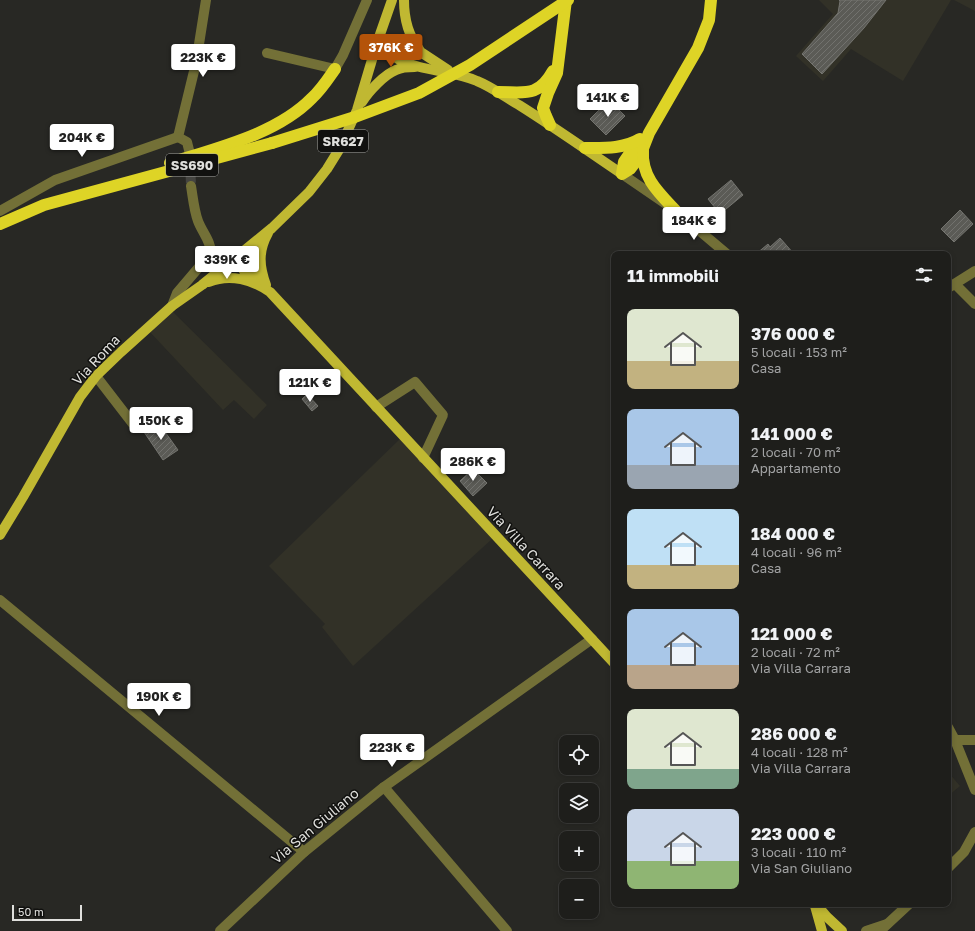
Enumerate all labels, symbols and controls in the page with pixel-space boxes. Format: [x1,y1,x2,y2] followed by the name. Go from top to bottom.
[358,34,424,68] pin: 376K €
[368,39,414,55] text: 376K €
[170,44,236,78] pin: 223K €
[180,49,226,65] text: 223K €
[575,84,641,118] pin: 141K €
[586,89,630,105] text: 141K €
[49,124,115,158] pin: 204K €
[59,129,105,145] text: 204K €
[318,130,368,152] road number: SR627
[166,154,218,176] road number: SS690
[661,207,727,241] pin: 184K €
[672,212,716,228] text: 184K €
[194,246,260,280] pin: 339K €
[204,251,250,267] text: 339K €
[913,264,935,286] icon: filters
[627,265,719,286] text: 11 immobili
[751,323,835,344] text: 376 000 €
[659,325,707,373] icon: home
[68,331,123,388] street label: Via Roma
[751,344,847,360] text: 5 locali · 153 m²
[751,360,781,376] text: Casa
[277,369,343,403] pin: 121K €
[288,374,332,390] text: 121K €
[128,407,194,441] pin: 150K €
[139,412,183,428] text: 150K €
[751,423,833,444] text: 141 000 €
[659,425,707,473] icon: home
[751,444,840,460] text: 2 locali · 70 m²
[440,448,506,482] pin: 286K €
[450,453,496,469] text: 286K €
[751,460,841,476] text: Appartamento
[484,503,569,593] street label: Via Villa Carrara
[751,523,835,544] text: 184 000 €
[659,525,707,573] icon: home
[751,544,842,560] text: 4 locali · 96 m²
[751,560,781,576] text: Casa
[751,623,833,644] text: 121 000 €
[659,625,707,673] icon: home
[751,644,840,660] text: 2 locali · 72 m²
[751,660,851,676] text: Via Villa Carrara
[126,683,192,717] pin: 190K €
[136,688,182,704] text: 190K €
[751,723,837,744] text: 286 000 €
[659,725,707,773] icon: home
[359,734,425,768] pin: 223K €
[559,735,599,919] map controls
[559,735,599,775] button: locate
[369,739,415,755] text: 223K €
[751,744,848,760] text: 4 locali · 128 m²
[751,760,851,776] text: Via Villa Carrara
[559,783,599,823] button: layers
[268,784,362,867] street label: Via San Giuliano
[751,823,836,844] text: 223 000 €
[659,825,707,873] icon: home
[559,831,599,871] button: +
[751,844,846,860] text: 3 locali · 110 m²
[751,860,852,876] text: Via San Giuliano
[559,879,599,919] button: −
[12,903,82,922] scale bar
[18,905,44,918] text: 50 m

